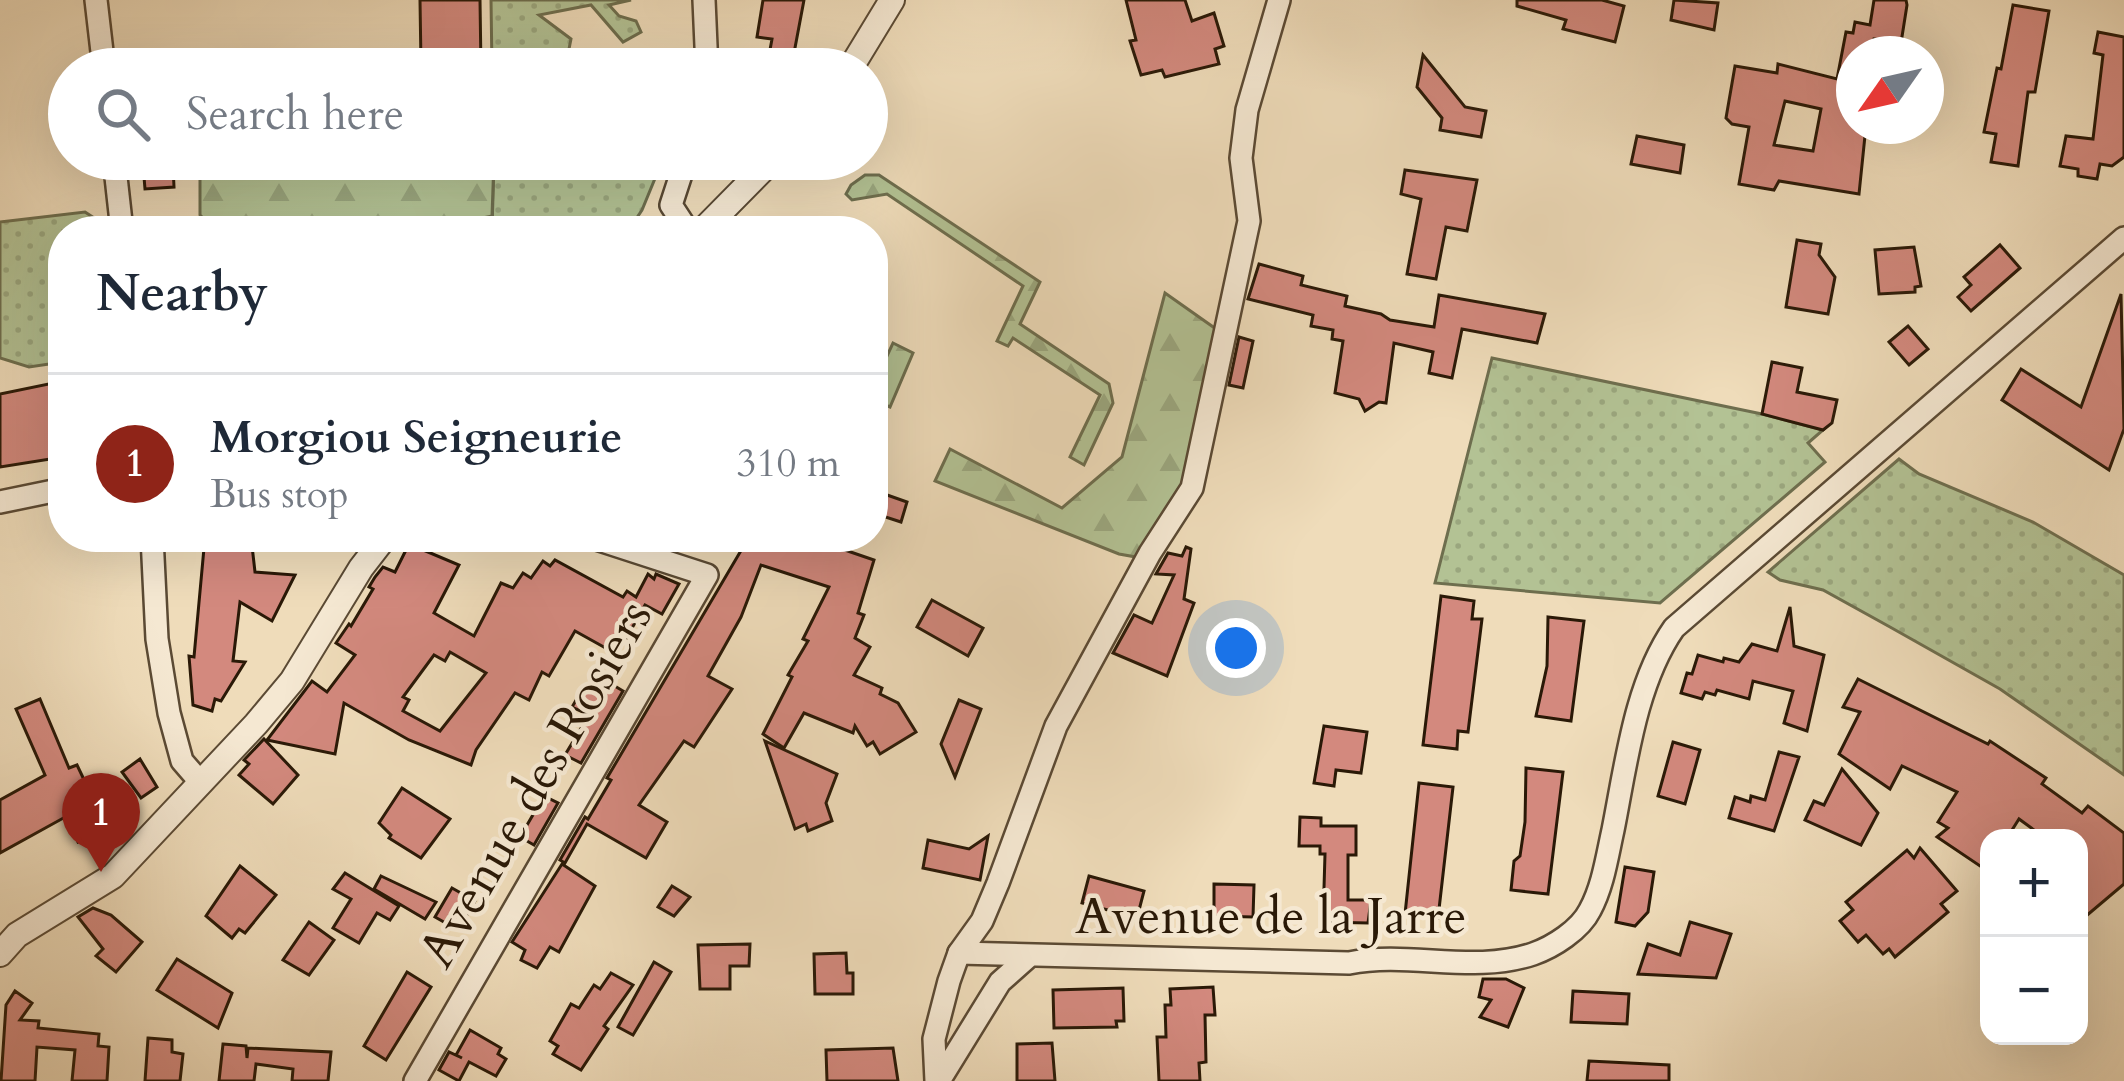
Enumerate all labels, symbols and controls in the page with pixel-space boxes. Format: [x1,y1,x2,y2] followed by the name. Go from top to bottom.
[1836,36,1944,144] north arrow
[48,48,888,180] search box
[90,81,156,147] icon: search
[186,84,404,145] text: Search here
[96,259,268,329] text: Nearby
[210,407,623,468] text: Morgiou Seigneurie
[125,437,145,490] text: 1
[737,437,840,490] text: 310 m
[210,468,349,521] text: Bus stop
[402,588,669,980] street label: Avenue des Rosiers
[1206,618,1266,678] your location
[62,773,140,872] pin: 1
[1980,829,2088,1045] map controls
[1980,829,2088,937] button: +
[1075,882,1467,952] street label: Avenue de la Jarre
[1980,937,2088,1045] button: −

